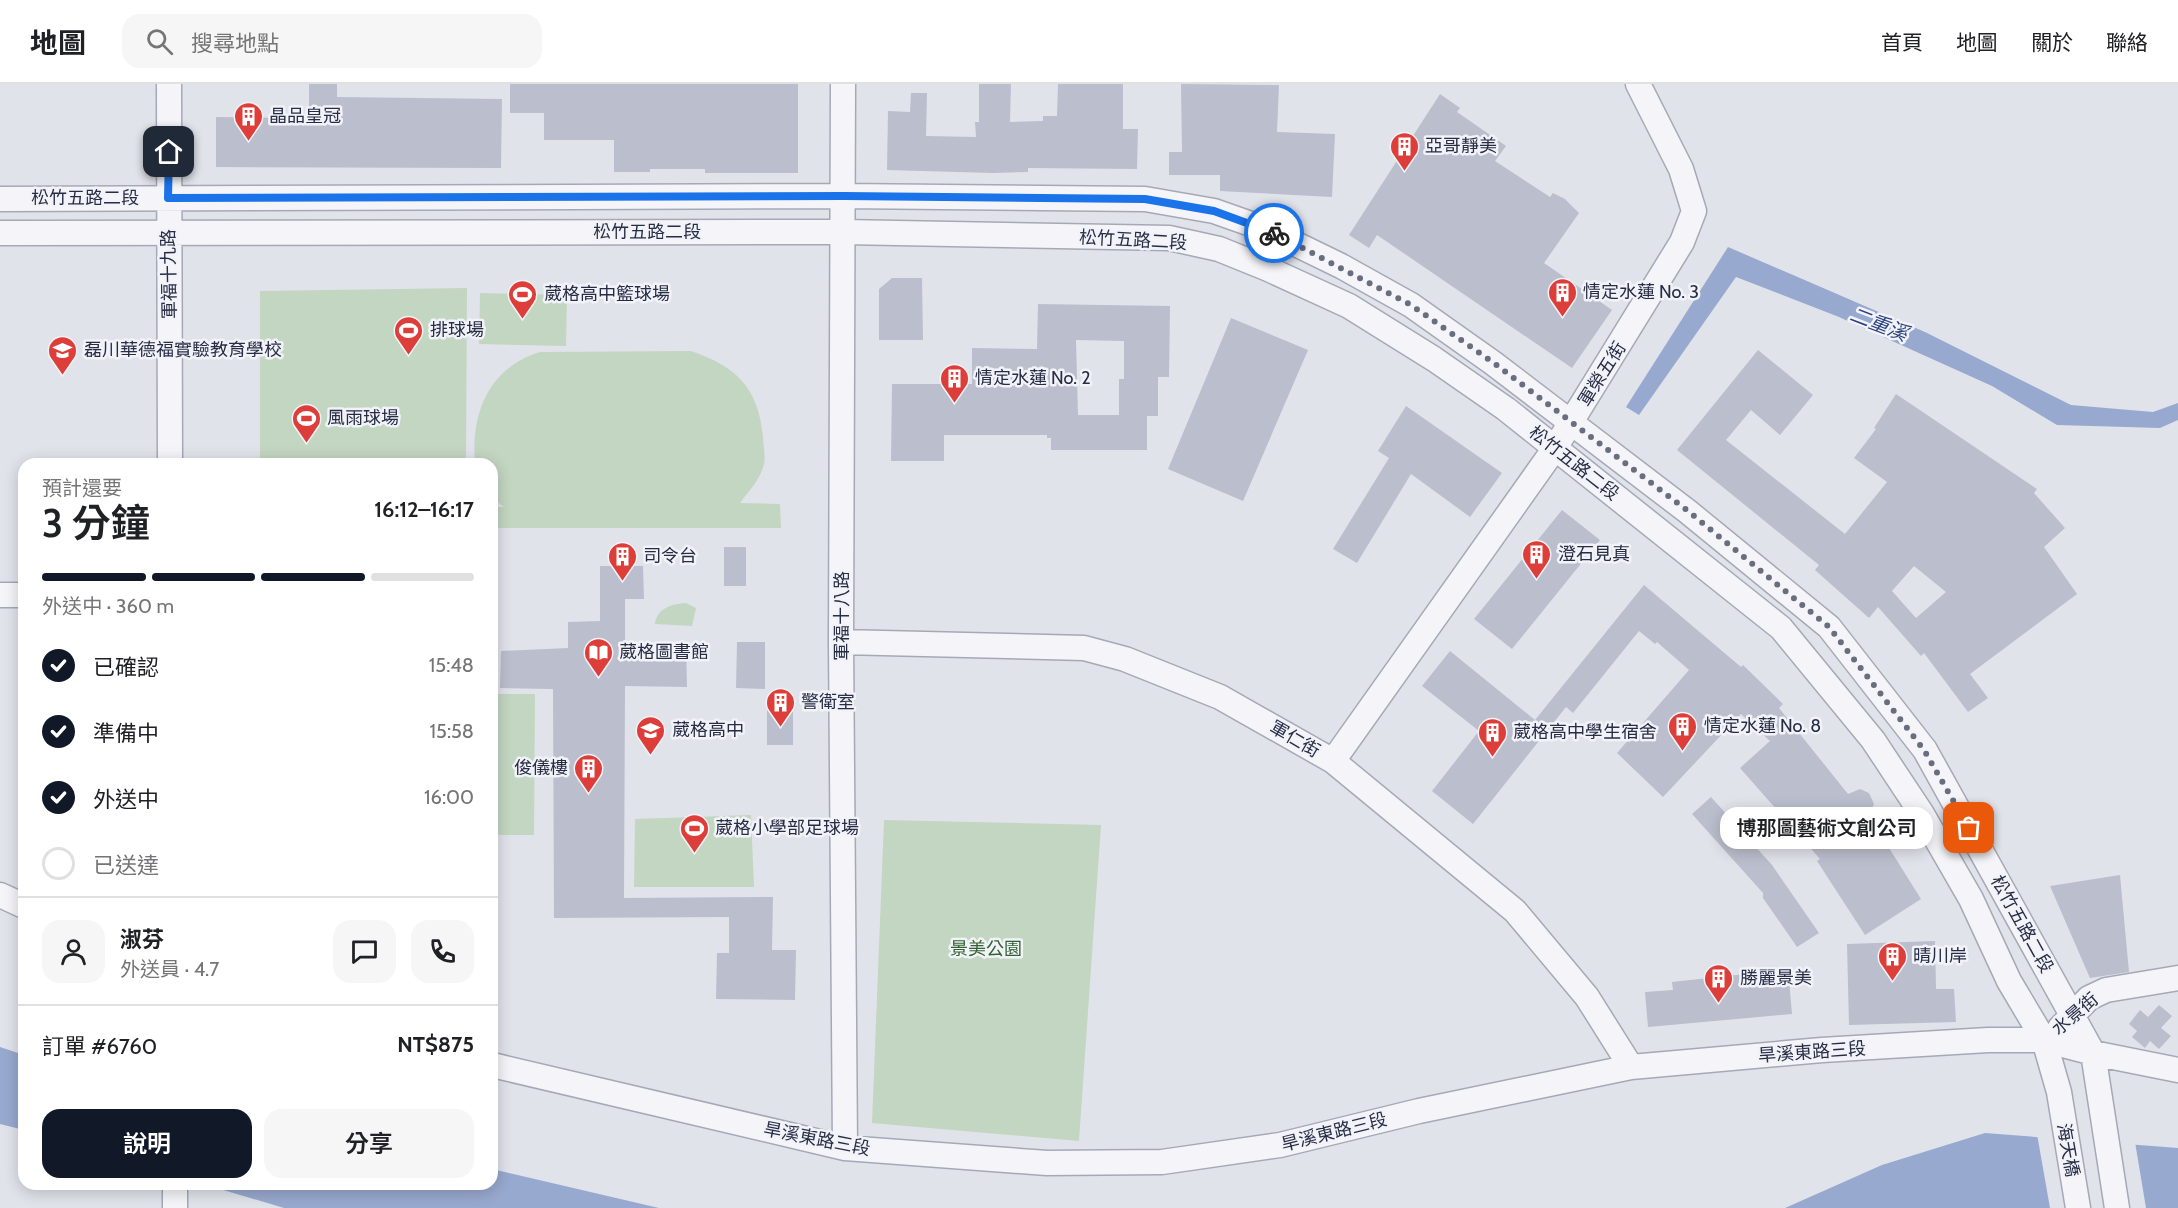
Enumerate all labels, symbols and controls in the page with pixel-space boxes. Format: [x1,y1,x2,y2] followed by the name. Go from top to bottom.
[122,14,542,68] search box
[143,25,176,58] icon: search
[30,26,86,60] text: 地圖
[191,30,279,57] text: 搜尋地點
[1881,30,1923,55] text: 首頁
[1956,30,1998,55] text: 地圖
[2031,30,2073,55] text: 關於
[2106,30,2148,55] text: 聯絡
[232,100,264,142] building icon: 晶品皇冠
[269,105,341,127] place label: 晶品皇冠
[143,126,194,177] pin
[1388,130,1420,172] building icon: 亞哥靜美
[152,135,185,168] icon: home
[1425,135,1497,157] place label: 亞哥靜美
[31,187,139,209] street label: 松竹五路二段
[1244,203,1304,263] courier
[1258,217,1291,250] icon: bike
[593,221,701,243] street label: 松竹五路二段
[1078,226,1188,254] street label: 松竹五路二段
[157,229,181,319] street label: 軍福十九路
[1546,276,1578,318] building icon: 情定水蓮 No. 3
[507,278,539,320] sports icon: 葳格高中籃球場
[1583,281,1699,303] place label: 情定水蓮 No. 3
[544,283,670,305] place label: 葳格高中籃球場
[1847,302,1914,347] water label: 二重溪
[393,314,425,356] sports icon: 排球場
[430,319,484,341] place label: 排球場
[47,334,79,376] school or university icon: 磊川華德福實驗教育學校
[1574,338,1630,410] street label: 軍榮五街
[84,339,282,361] place label: 磊川華德福實驗教育學校
[938,362,970,404] building icon: 情定水蓮 No. 2
[975,367,1091,389] place label: 情定水蓮 No. 2
[290,402,322,444] sports icon: 風雨球場
[327,407,399,429] place label: 風雨球場
[1525,421,1623,505] street label: 松竹五路二段
[42,476,122,500] text: 預計還要
[374,496,474,523] text: 16:12–16:17
[42,499,150,547] text: 3 分鐘
[1521,538,1553,580] building icon: 澄石見真
[606,540,638,582] building icon: 司令台
[1558,543,1630,565] place label: 澄石見真
[643,545,697,567] place label: 司令台
[831,571,853,661] street label: 軍福十八路
[42,594,174,618] text: 外送中 · 360 m
[582,636,614,678] library icon: 葳格圖書館
[619,641,709,663] place label: 葳格圖書館
[42,649,75,682] icon: check
[429,653,474,677] text: 15:48
[93,654,159,681] text: 已確認
[764,686,796,728] building icon: 警衛室
[801,691,855,713] place label: 警衛室
[1667,710,1699,752] building icon: 情定水蓮 No. 8
[635,714,667,756] school or university icon: 葳格高中
[42,715,75,748] icon: check
[1704,715,1821,737] place label: 情定水蓮 No. 8
[1266,716,1324,762] street label: 軍仁街
[1476,716,1508,758] building icon: 葳格高中學生宿舍
[430,719,474,743] text: 15:58
[672,719,744,741] place label: 葳格高中
[93,720,159,747] text: 準備中
[1513,721,1657,743] place label: 葳格高中學生宿舍
[573,752,605,794] building icon: 俊儀樓
[514,757,568,779] place label: 俊儀樓
[42,781,75,814] icon: check
[424,785,474,809] text: 16:00
[93,786,159,813] text: 外送中
[1943,802,1994,853] pin
[1720,807,1933,849] callout: 博那圖藝術文創公司
[1952,811,1985,844] icon: bag
[678,812,710,854] sports icon: 葳格小學部足球場
[1737,816,1917,840] text: 博那圖藝術文創公司
[715,817,859,839] place label: 葳格小學部足球場
[93,852,159,879] text: 已送達
[1986,871,2058,977] street label: 松竹五路二段
[42,920,105,983] button: person
[333,920,396,983] button: chat
[411,920,474,983] button: phone
[120,926,164,953] text: 淑芬
[950,938,1022,960] park label: 景美公園
[1876,940,1908,982] building icon: 晴川岸
[1913,945,1967,967] place label: 晴川岸
[120,957,219,981] text: 外送員 · 4.7
[1703,962,1735,1004] building icon: 勝麗景美
[1740,967,1812,989] place label: 勝麗景美
[2047,988,2103,1040] street label: 水景街
[397,1031,474,1058] text: NT$875
[42,1033,157,1060] text: 訂單 #6760
[1757,1037,1867,1067] street label: 旱溪東路三段
[1279,1108,1389,1156] street label: 旱溪東路三段
[42,1109,252,1178] button: 說明
[264,1109,474,1178] button: 分享
[762,1118,872,1160] street label: 旱溪東路三段
[2052,1122,2084,1178] street label: 海天橋

